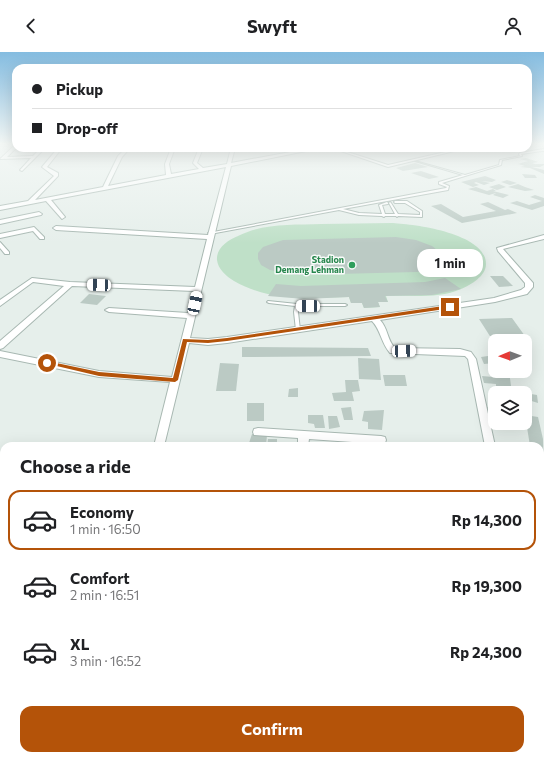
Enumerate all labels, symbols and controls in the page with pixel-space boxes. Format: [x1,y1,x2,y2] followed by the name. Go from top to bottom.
[20,15,42,37] icon: back
[247,15,297,37] text: Swyft
[502,15,524,37] icon: person
[56,80,103,98] text: Pickup
[56,119,118,137] text: Drop-off
[417,249,483,277] callout: 1 min
[275,254,344,275] place label: Stadion Demang Lehman
[435,255,465,271] text: 1 min
[347,260,357,270] marker: Stadion Demang Lehman
[87,279,111,291] car
[187,290,203,316] car
[441,298,459,316] route end
[296,300,320,312] car
[488,334,532,378] north arrow
[488,334,532,430] map controls
[392,345,416,357] car
[38,354,56,372] route start
[488,386,532,430] button: layers
[20,455,131,477] text: Choose a ride
[22,502,58,538] icon: car
[70,503,134,521] text: Economy
[452,511,522,529] text: Rp 14,300
[70,521,141,537] text: 1 min · 16:50
[22,568,58,604] icon: car
[70,569,130,587] text: Comfort
[452,577,522,595] text: Rp 19,300
[70,587,139,603] text: 2 min · 16:51
[22,634,58,670] icon: car
[70,635,89,653] text: XL
[450,643,522,661] text: Rp 24,300
[70,653,141,669] text: 3 min · 16:52
[20,706,524,752] button: Confirm

